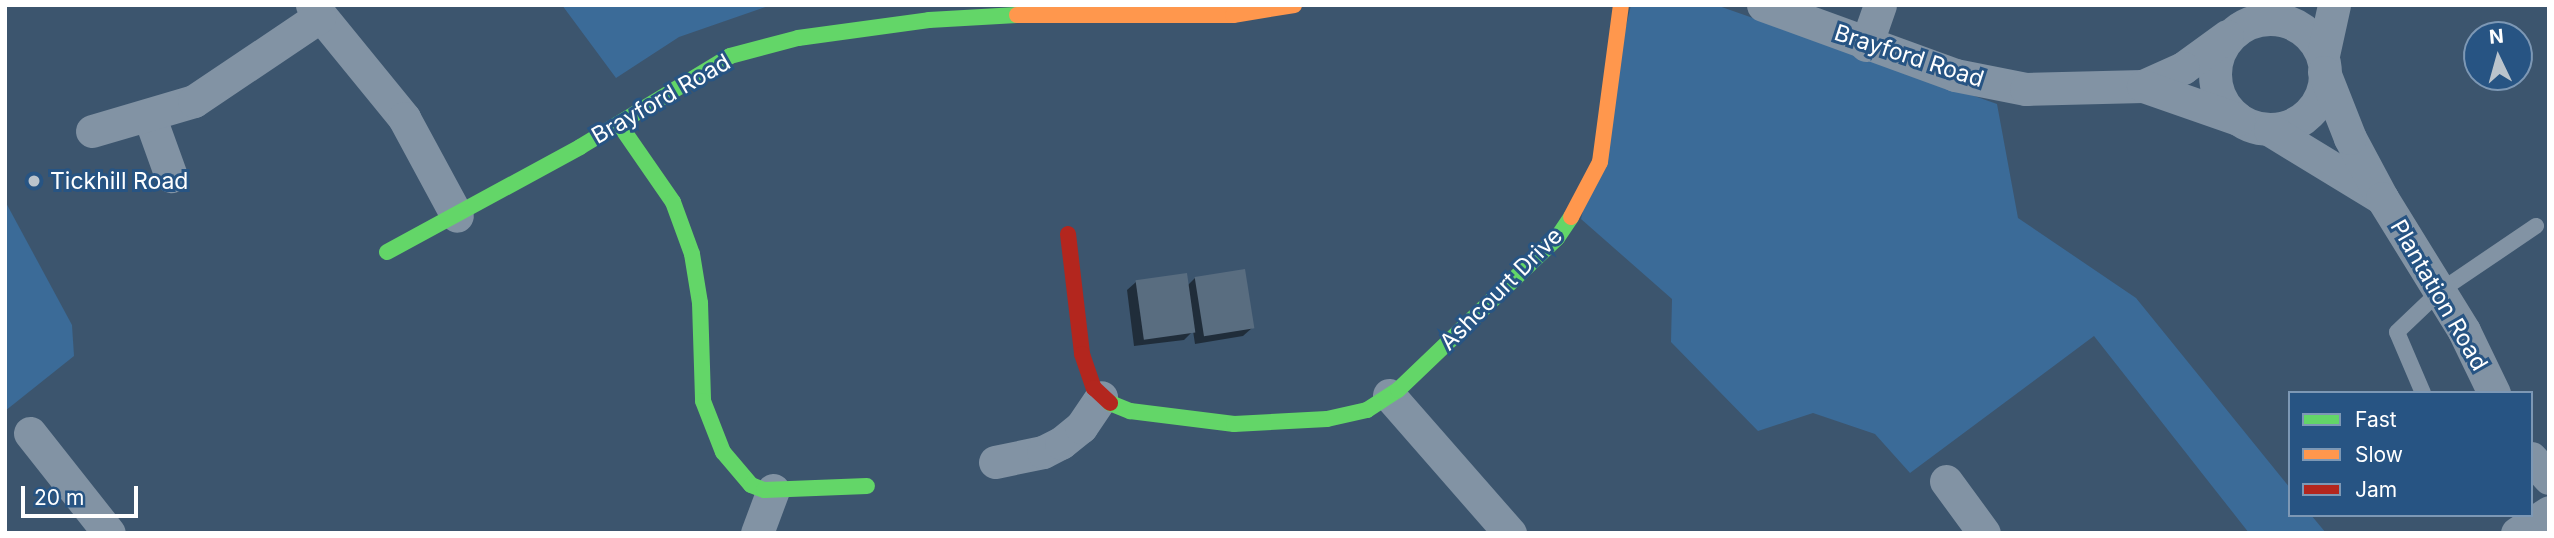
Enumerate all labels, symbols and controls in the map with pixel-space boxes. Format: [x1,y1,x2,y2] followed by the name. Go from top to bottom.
[1831,19,1987,93] street label: Brayford Road
[2463,21,2533,91] north arrow
[2488,24,2505,49] text: N
[587,48,735,150] street label: Brayford Road
[50,167,188,195] place label: Tickhill Road
[24,171,44,191] marker: Tickhill Road
[2385,215,2493,375] street label: Plantation Road
[1434,222,1568,356] street label: Ashcourt Drive
[2288,391,2533,517] legend
[2355,407,2397,432] text: Fast
[2355,442,2403,467] text: Slow
[24,472,142,516] scale bar
[2355,477,2397,502] text: Jam
[34,485,84,510] text: 20 m

